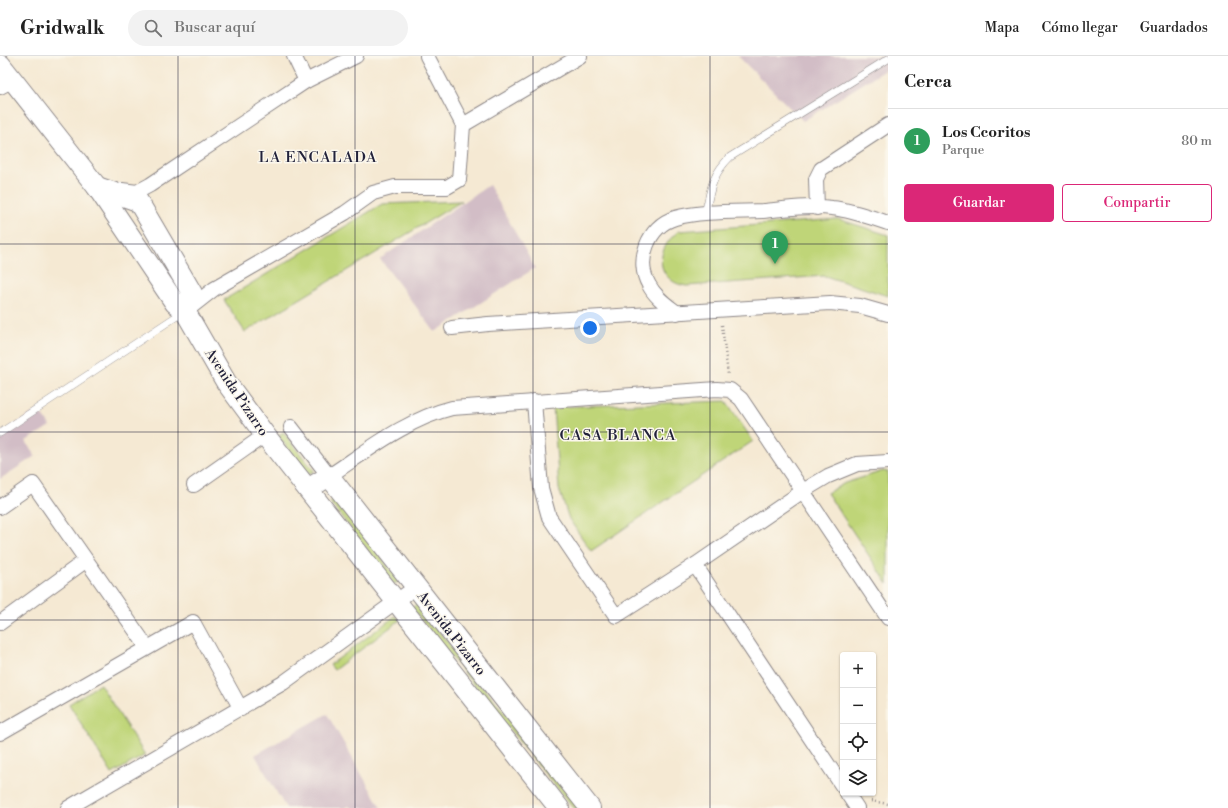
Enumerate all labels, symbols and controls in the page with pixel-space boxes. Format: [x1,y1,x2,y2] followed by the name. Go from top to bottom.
[128,10,408,46] search box
[20,16,104,40] text: Gridwalk
[142,17,164,39] icon: search
[174,18,255,37] text: Buscar aquí
[985,19,1019,37] text: Mapa
[1041,19,1118,37] text: Cómo llegar
[1140,19,1208,37] text: Guardados
[904,71,952,93] text: Cerca
[942,123,1031,142] text: Los Ccoritos
[914,133,920,149] text: 1
[1181,133,1212,149] text: 80 m
[942,142,984,158] text: Parque
[258,148,378,167] district label: LA ENCALADA
[904,184,1054,222] button: Guardar
[1062,184,1212,222] button: Compartir
[762,231,788,264] pin: 1
[580,318,600,338] your location
[200,345,272,440] street label: Avenida Pizarro
[559,426,677,445] district label: CASA BLANCA
[412,587,490,679] street label: Avenida Pizarro
[840,652,876,796] map controls
[840,652,876,688] button: +
[840,688,876,724] button: −
[840,724,876,760] button: locate
[840,760,876,796] button: layers

